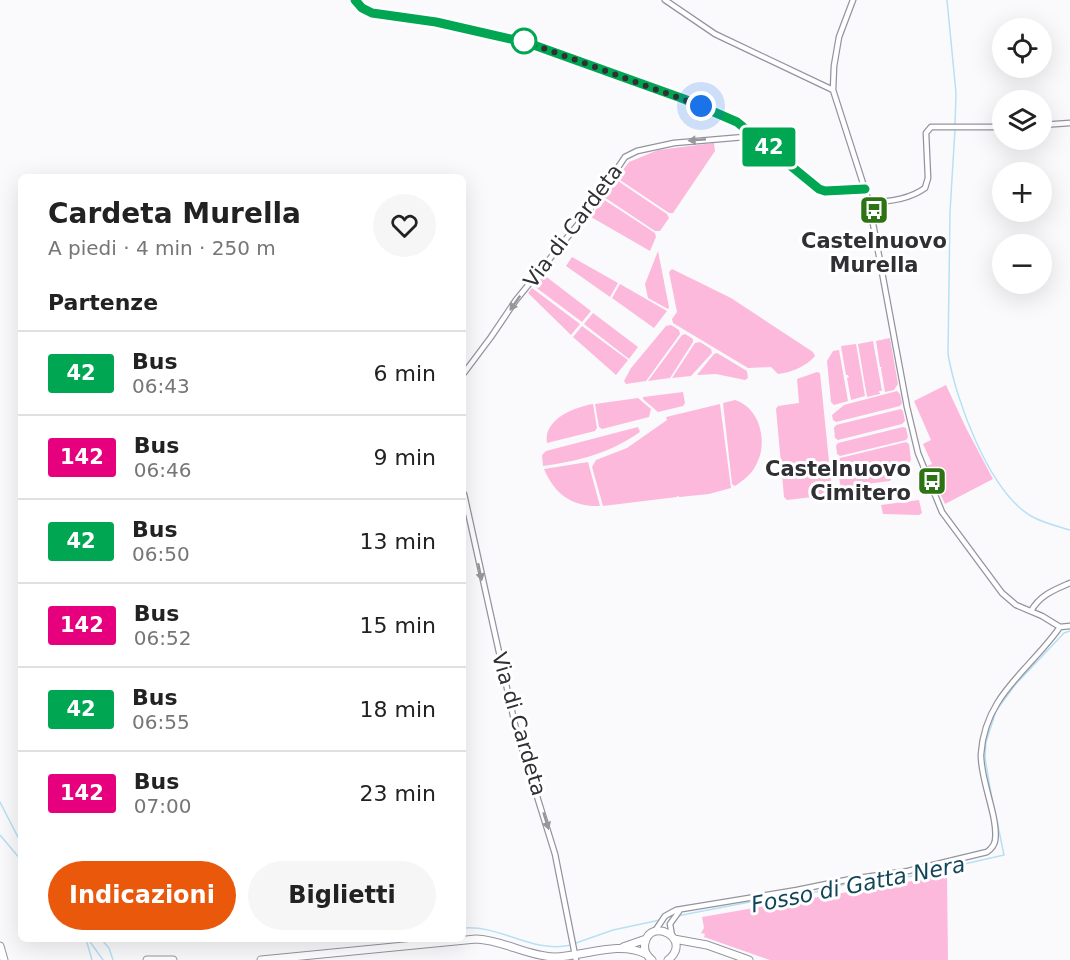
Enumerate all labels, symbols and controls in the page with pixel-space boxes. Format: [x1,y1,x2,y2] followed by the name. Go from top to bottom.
[992,18,1052,294] map controls
[992,18,1052,78] button: locate
[511,28,537,54] unlabelled marker
[992,90,1052,150] button: layers
[686,91,716,121] your location
[742,128,796,166] line badge: 42
[688,135,707,145] one-way arrow
[754,135,784,159] text: 42
[519,160,627,292] street label: Via di Cardeta
[992,162,1052,222] button: +
[373,194,436,257] button: heart
[858,194,890,226] bus stop icon: Castelnuovo Murella
[48,197,301,230] text: Cardeta Murella
[801,229,947,277] place label: Castelnuovo Murella
[992,234,1052,294] button: −
[48,236,276,260] text: A piedi · 4 min · 250 m
[48,290,158,315] text: Partenze
[510,295,521,311] one-way arrow
[132,349,178,374] text: Bus
[66,361,96,385] text: 42
[374,361,436,386] text: 6 min
[132,374,190,398] text: 06:43
[134,433,179,458] text: Bus
[60,445,104,469] text: 142
[374,445,436,470] text: 9 min
[765,457,911,505] place label: Castelnuovo Cimitero
[134,458,191,482] text: 06:46
[916,465,948,497] bus stop icon: Castelnuovo Cimitero
[132,517,178,542] text: Bus
[66,529,96,553] text: 42
[360,529,436,554] text: 13 min
[132,542,190,566] text: 06:50
[476,563,486,581] one-way arrow
[134,601,179,626] text: Bus
[60,613,104,637] text: 142
[360,613,436,638] text: 15 min
[134,626,191,650] text: 06:52
[487,649,551,799] street label: Via di Cardeta
[132,685,178,710] text: Bus
[66,697,96,721] text: 42
[360,697,436,722] text: 18 min
[132,710,190,734] text: 06:55
[134,769,179,794] text: Bus
[60,781,104,805] text: 142
[360,781,436,806] text: 23 min
[134,794,191,818] text: 07:00
[542,812,551,830] one-way arrow
[749,851,967,917] water label: Fosso di Gatta Nera
[48,861,236,930] button: Indicazioni
[248,861,436,930] button: Biglietti

